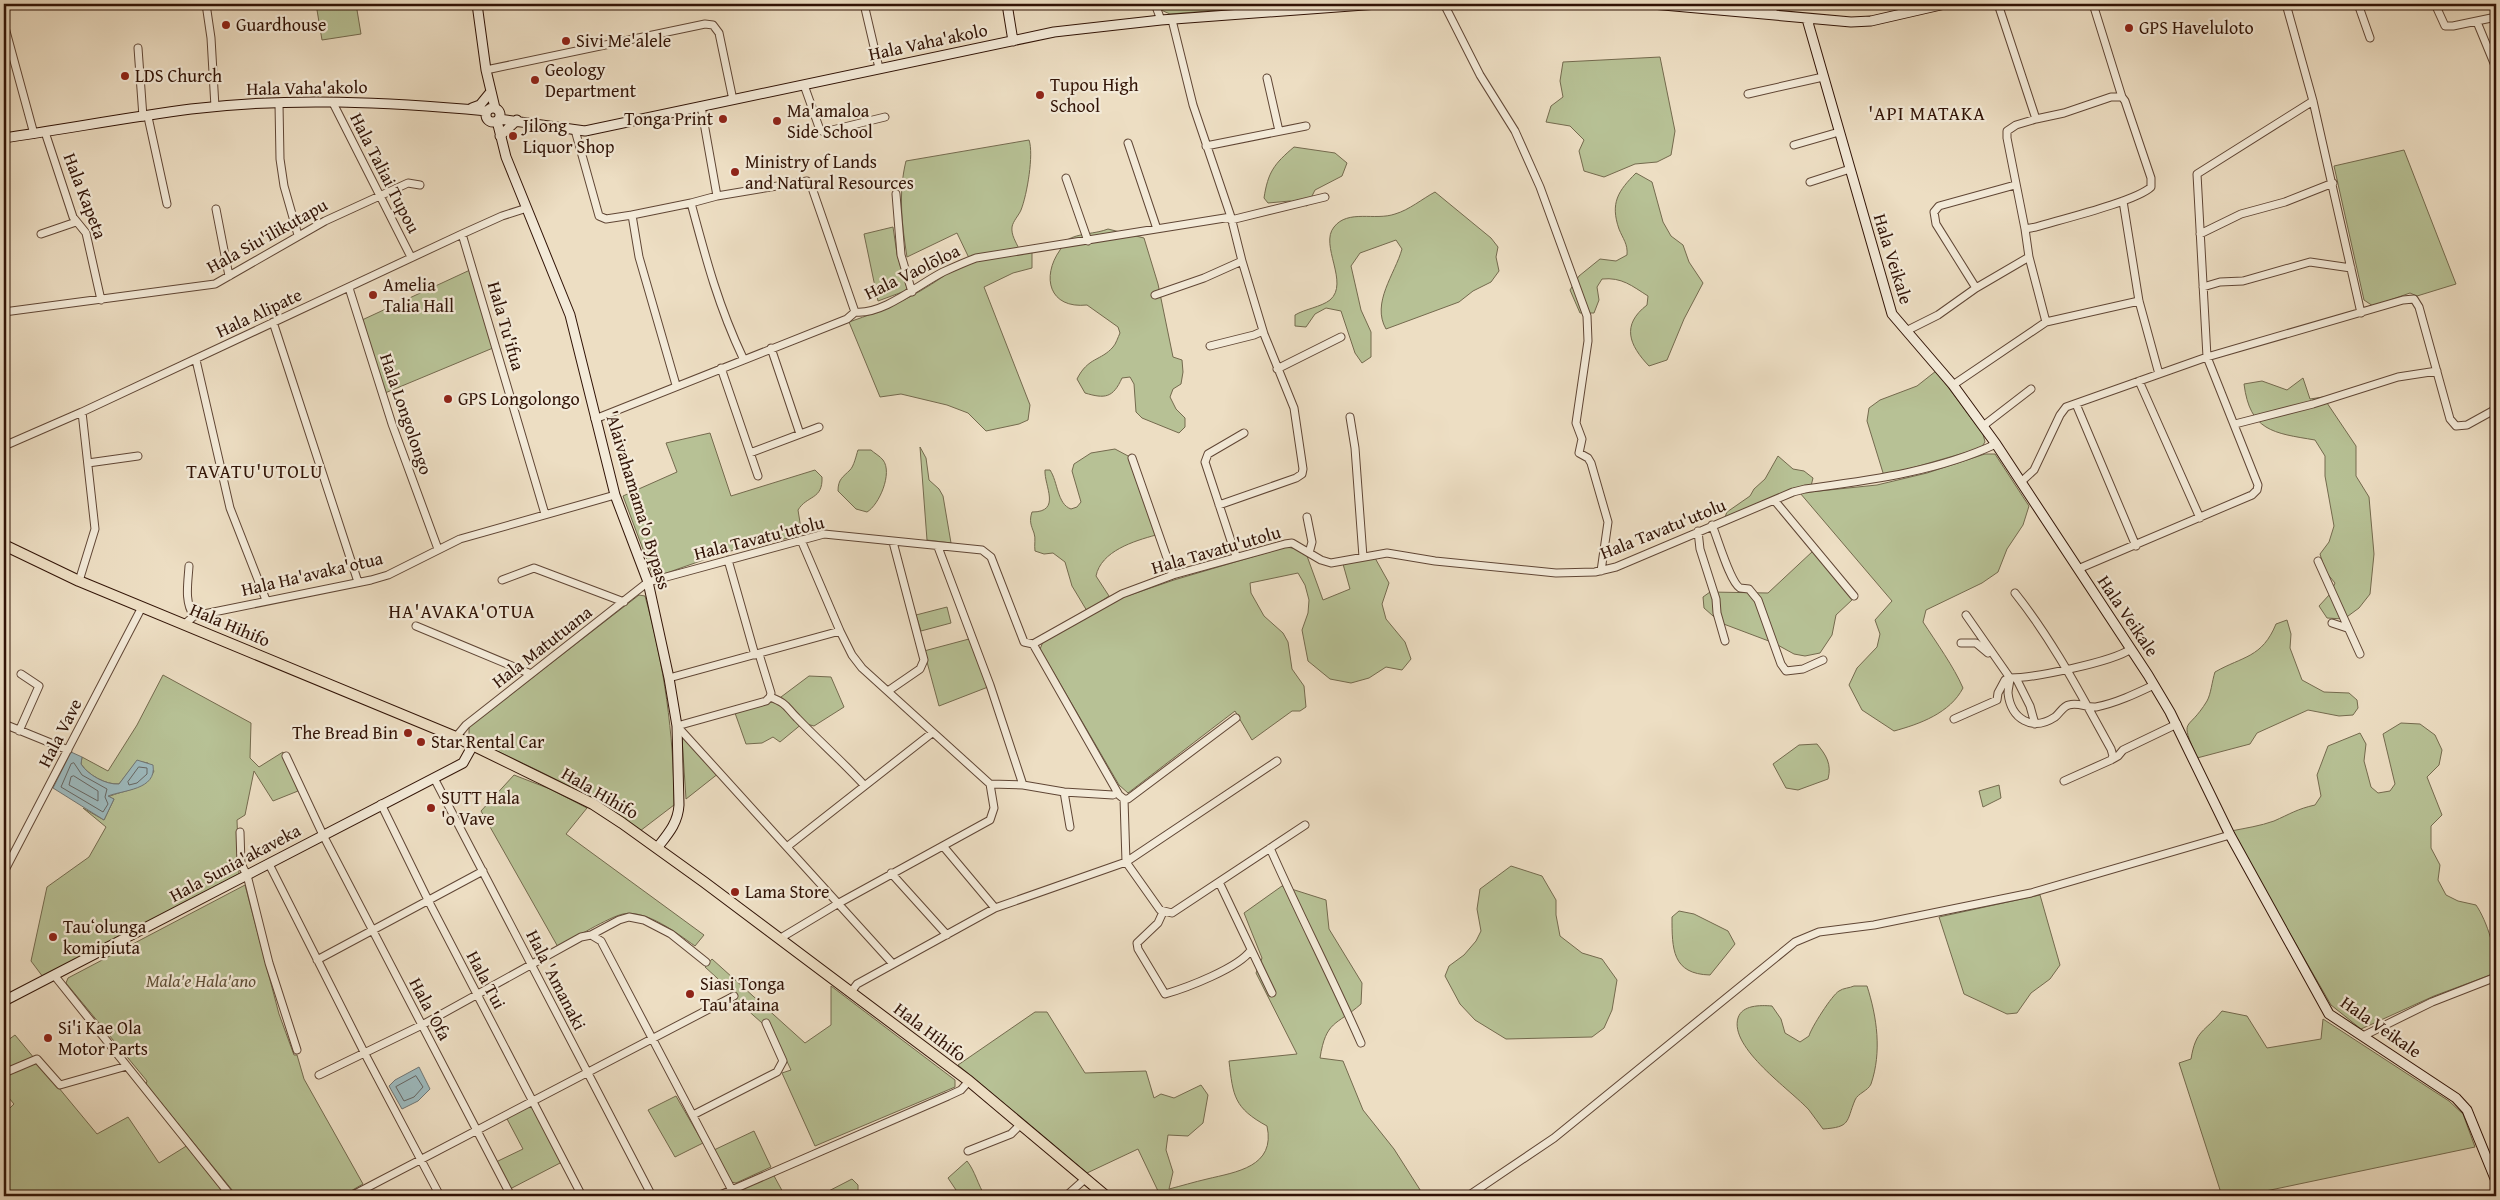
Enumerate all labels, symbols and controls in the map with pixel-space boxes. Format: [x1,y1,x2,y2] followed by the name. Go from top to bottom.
[236,11,326,38] place label: Guardhouse
[2139,14,2254,41] place label: GPS Haveluloto
[866,16,990,67] street label: Hala Vaha'akolo
[220,19,232,31] marker: Guardhouse
[2123,22,2135,34] marker: GPS Haveluloto
[576,27,671,54] place label: Sivi Me'alele
[560,35,572,47] marker: Sivi Me'alele
[545,56,637,104] place label: Geology Department
[135,62,222,89] place label: LDS Church
[119,70,131,82] marker: LDS Church
[1050,71,1139,119] place label: Tupou High School
[246,73,368,102] street label: Hala Vaha'akolo
[529,74,541,86] marker: Geology Department
[1034,89,1046,101] marker: Tupou High School
[787,97,873,145] place label: Ma'amaloa Side School
[1868,99,1986,127] district label: 'API MATAKA
[624,105,714,132] place label: Tonga Print
[343,108,428,238] street label: Hala Taliai Tupou
[521,112,615,160] place label: Jilong Liquor Shop
[717,113,729,125] marker: Tonga Print
[771,115,783,127] marker: Ma'amaloa Side School
[507,130,519,142] marker: Jilong Liquor Shop
[745,148,914,196] place label: Ministry of Lands and Natural Resources
[57,149,114,243] street label: Hala Kapeta
[729,166,741,178] marker: Ministry of Lands and Natural Resources
[201,191,332,280] street label: Hala Siu'ilikutapu
[1867,210,1920,307] street label: Hala Veikale
[859,237,965,306] street label: Hala Vaolōloa
[383,271,454,319] place label: Amelia Talia Hall
[481,278,532,374] street label: Hala Tu'ifua
[211,281,306,344] street label: Hala Alipate
[367,289,379,301] marker: Amelia Talia Hall
[373,350,440,478] street label: Hala Longolongo
[458,385,580,412] place label: GPS Longolongo
[442,393,454,405] marker: GPS Longolongo
[598,407,679,593] street label: 'Alaivahamama'o Bypass
[186,457,324,485] district label: TAVATU'UTOLU
[1596,491,1730,566] street label: Hala Tavatu'utolu
[691,508,827,567] street label: Hala Tavatu'utolu
[1148,518,1284,581] street label: Hala Tavatu'utolu
[238,544,386,603] street label: Hala Ha'avaka'otua
[2091,569,2166,662] street label: Hala Veikale
[186,595,275,654] street label: Hala Hihifo
[388,597,536,625] district label: HA'AVAKA'OTUA
[486,599,598,694] street label: Hala Matutuana
[31,694,88,772] street label: Hala Vave
[292,719,398,746] place label: The Bread Bin
[402,727,414,739] marker: The Bread Bin
[431,728,545,755] place label: Star Rental Car
[415,736,427,748] marker: Star Rental Car
[557,760,644,826] street label: Hala Hihifo
[441,784,520,832] place label: SUTT Hala 'o Vave
[425,802,437,814] marker: SUTT Hala 'o Vave
[164,816,306,909] street label: Hala Sunia'akaveka
[745,878,829,905] place label: Lama Store
[729,886,741,898] marker: Lama Store
[63,913,147,961] place label: Tauʻolunga komipiuta
[520,925,593,1035] street label: Hala 'Amanaki
[47,931,59,943] marker: Tauʻolunga komipiuta
[460,946,513,1014] street label: Hala Tui
[146,967,256,994] park label: Mala'e Hala'ano
[700,970,785,1018] place label: Siasi Tonga Tau'ataina
[403,972,459,1045] street label: Hala 'Ofa
[684,988,696,1000] marker: Siasi Tonga Tau'ataina
[2335,989,2427,1064] street label: Hala Veikale
[888,995,972,1068] street label: Hala Hihifo
[58,1014,148,1062] place label: Si'i Kae Ola Motor Parts
[42,1032,54,1044] marker: Si'i Kae Ola Motor Parts

